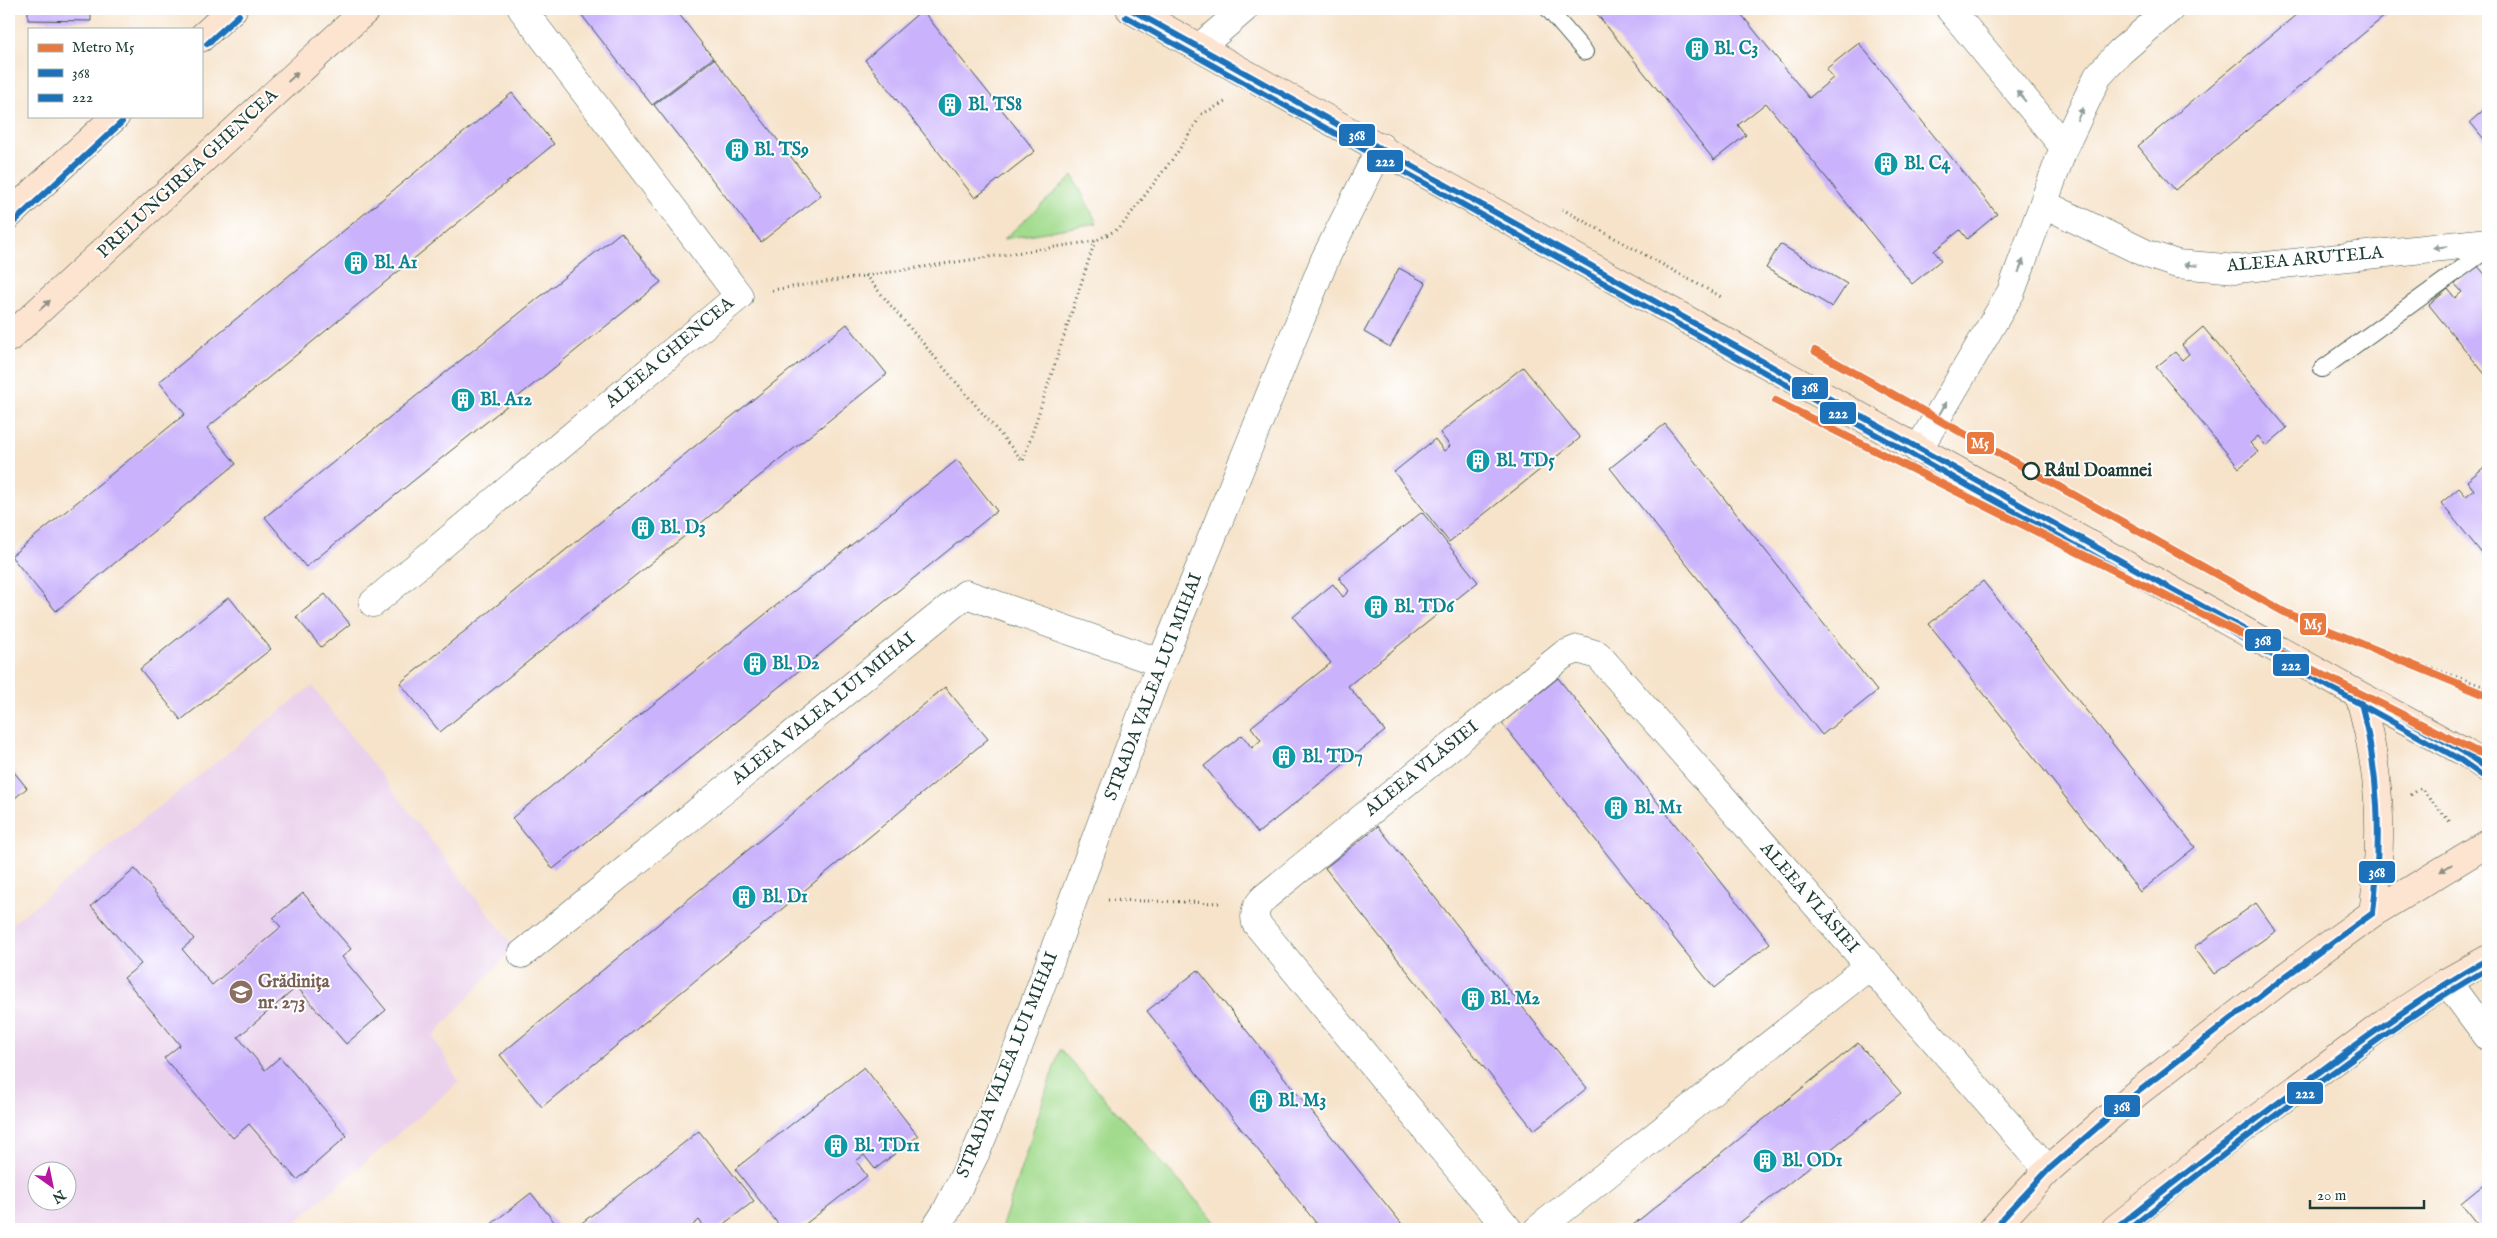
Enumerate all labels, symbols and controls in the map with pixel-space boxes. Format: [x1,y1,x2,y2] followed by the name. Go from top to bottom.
[28,28,202,118] legend
[1684,36,1710,62] building icon: Bl. C3
[72,38,135,57] text: Metro M5
[1714,38,1758,61] place label: Bl. C3
[72,64,90,83] text: 368
[287,71,299,83] one-way arrow
[93,84,284,264] street label: PRELUNGIREA GHENCEA
[72,88,93,107] text: 222
[2016,89,2027,102] one-way arrow
[937,92,963,118] building icon: Bl. TS8
[968,94,1022,117] place label: Bl. TS8
[2076,107,2084,121] one-way arrow
[1338,123,1376,147] line badge: 368
[1349,127,1366,145] text: 368
[724,137,750,163] building icon: Bl. TS9
[754,139,809,162] place label: Bl. TS9
[1366,149,1404,173] line badge: 222
[1873,151,1899,177] building icon: Bl. C4
[1375,153,1395,171] text: 222
[1904,153,1951,176] place label: Bl. C4
[2225,242,2385,278] street label: ALEEA ARUTELA
[2431,243,2447,251] one-way arrow
[343,250,369,276] building icon: Bl. A1
[374,252,418,275] place label: Bl. A1
[2018,258,2025,273] one-way arrow
[2183,261,2199,269] one-way arrow
[600,292,740,414] street label: ALEEA GHENCEA
[38,299,50,311] one-way arrow
[1791,376,1829,400] line badge: 368
[1802,379,1819,397] text: 368
[450,387,476,413] building icon: Bl. A12
[480,389,532,412] place label: Bl. A12
[1819,401,1857,425] line badge: 222
[1939,401,1948,414] one-way arrow
[1828,405,1848,423] text: 222
[1966,431,1995,455] line badge: M5
[1971,435,1989,453] text: M5
[1465,448,1491,474] building icon: Bl. TD5
[1496,450,1555,473] place label: Bl. TD5
[2044,460,2152,483] place label: Râul Doamnei
[2022,462,2040,480] marker: Râul Doamnei
[630,515,656,541] building icon: Bl. D3
[660,517,706,540] place label: Bl. D3
[1100,570,1208,804] street label: STRADA VALEA LUI MIHAI
[1363,594,1389,620] building icon: Bl. TD6
[1394,596,1455,619] place label: Bl. TD6
[2299,612,2327,636] line badge: M5
[2304,616,2322,634] text: M5
[727,628,921,791] street label: ALEEA VALEA LUI MIHAI
[2244,628,2282,652] line badge: 368
[2255,632,2272,650] text: 368
[742,651,768,677] building icon: Bl. D2
[772,653,820,676] place label: Bl. D2
[2272,653,2310,677] line badge: 222
[2281,657,2301,675] text: 222
[1358,714,1484,823] street label: ALEEA VLĂSIEI
[1271,744,1297,770] building icon: Bl. TD7
[1302,746,1363,769] place label: Bl. TD7
[1603,795,1629,821] building icon: Bl. M1
[1634,797,1683,820] place label: Bl. M1
[1754,836,1865,959] street label: ALEEA VLĂSIEI
[2358,860,2396,884] line badge: 368
[2369,864,2386,882] text: 368
[2440,864,2453,873] one-way arrow
[731,884,757,910] building icon: Bl. D1
[762,886,808,909] place label: Bl. D1
[952,948,1064,1181] street label: STRADA VALEA LUI MIHAI
[258,971,331,1015] place label: Grădinița nr. 273
[228,979,254,1005] school or university icon: Grădinița nr. 273
[1460,986,1486,1012] building icon: Bl. M2
[1490,988,1541,1011] place label: Bl. M2
[2286,1081,2324,1105] line badge: 222
[2295,1085,2315,1103] text: 222
[1248,1088,1274,1114] building icon: Bl. M3
[1278,1090,1326,1113] place label: Bl. M3
[2103,1094,2141,1118] line badge: 368
[2114,1098,2131,1116] text: 368
[823,1133,849,1159] building icon: Bl. TD11
[854,1135,920,1158] place label: Bl. TD11
[1752,1148,1778,1174] building icon: Bl. OD1
[1782,1150,1843,1173] place label: Bl. OD1
[28,1160,78,1210] north arrow
[2310,1178,2423,1210] scale bar
[49,1185,69,1207] text: N
[2317,1186,2347,1205] text: 20 m

